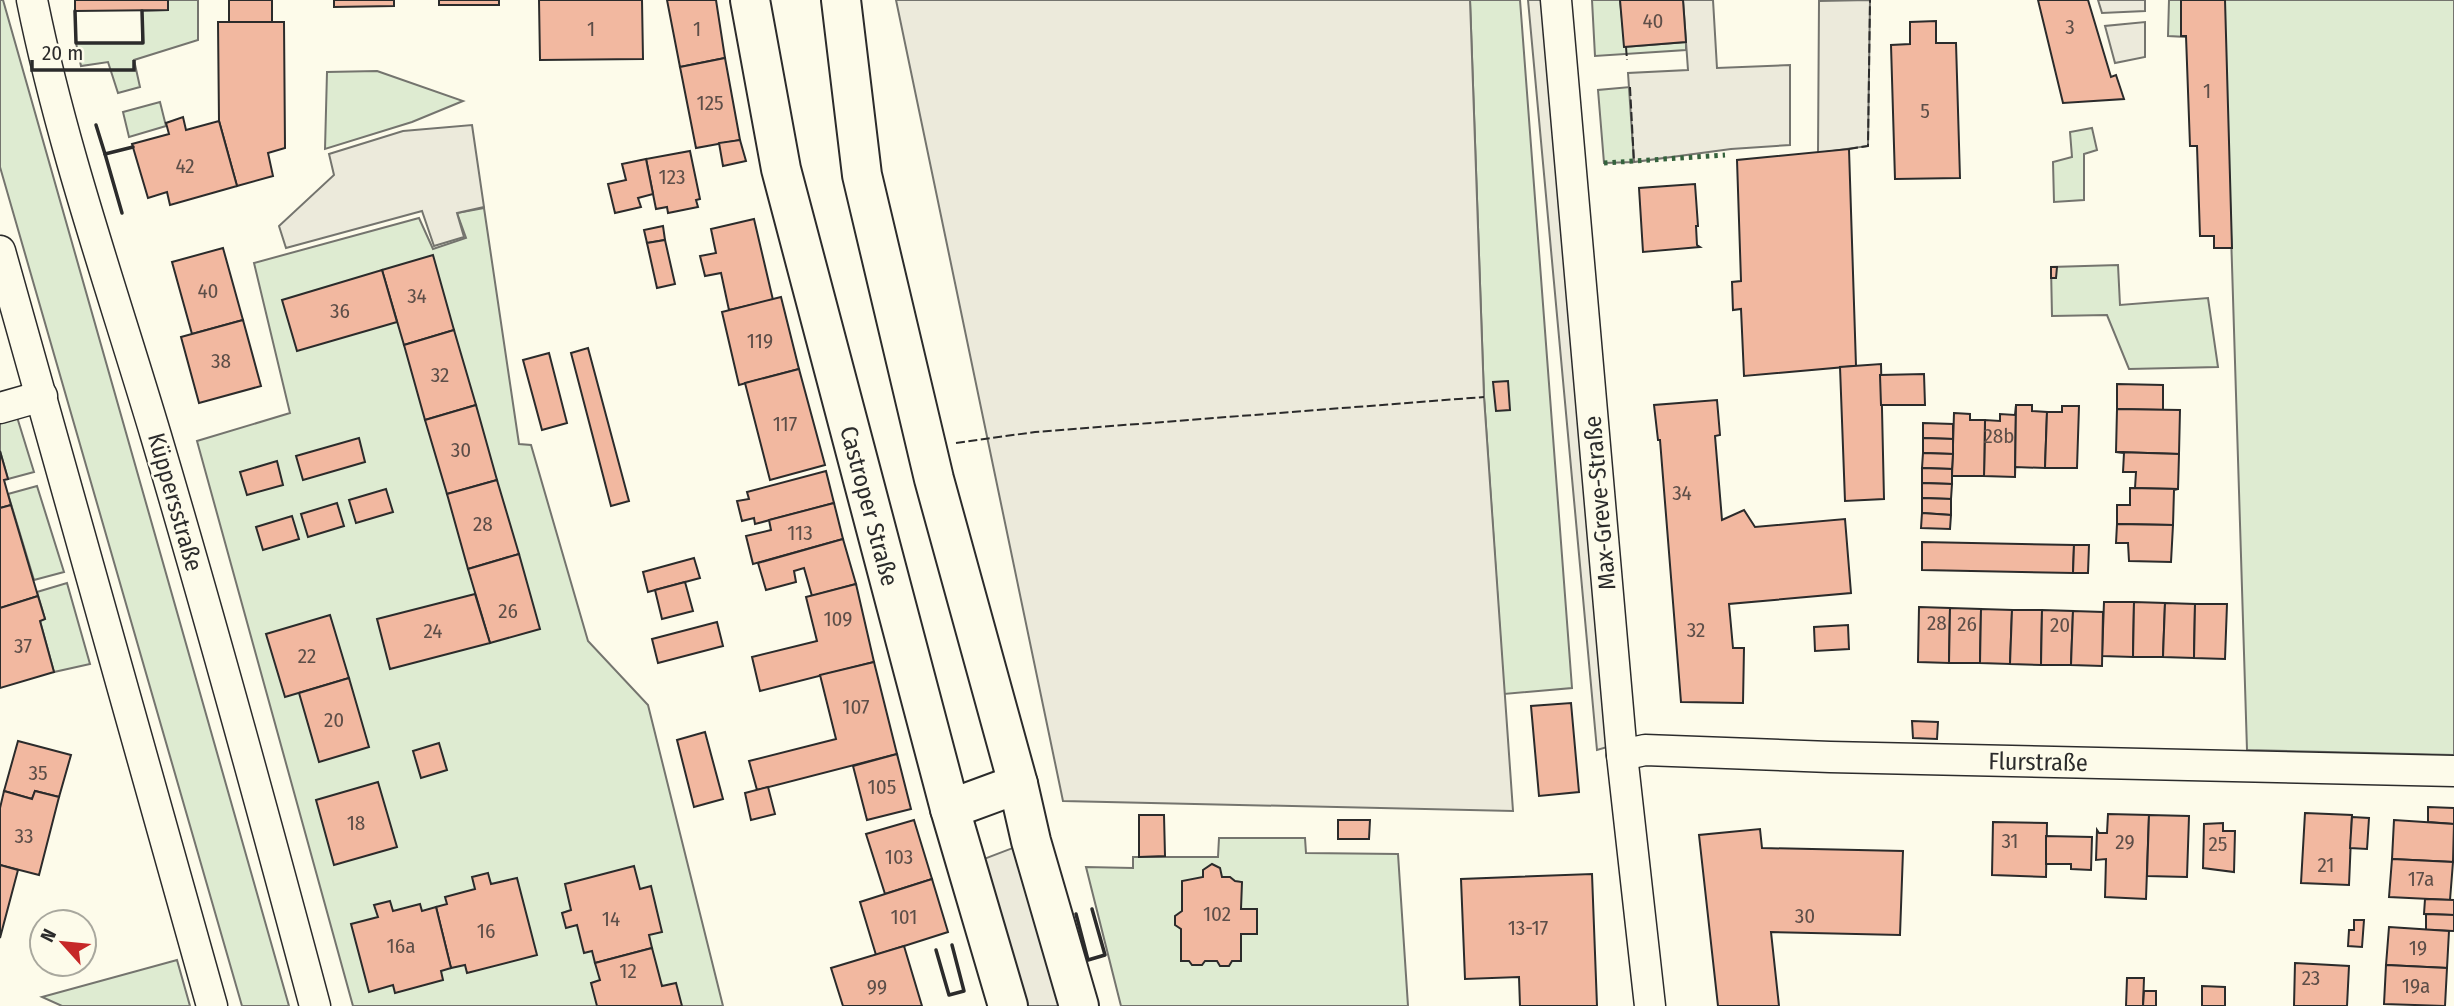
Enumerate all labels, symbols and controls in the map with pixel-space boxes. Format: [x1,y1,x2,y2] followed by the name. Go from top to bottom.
[1642,8,1664,34] house number: 40
[2065,14,2075,40] house number: 3
[587,16,595,42] house number: 1
[693,16,701,42] house number: 1
[32,28,133,72] scale bar
[42,40,83,66] text: 20 m
[2203,78,2211,104] house number: 1
[696,90,724,116] house number: 125
[1920,98,1930,124] house number: 5
[175,153,195,179] house number: 42
[659,164,685,190] house number: 123
[197,278,219,304] house number: 40
[407,283,427,309] house number: 34
[330,298,350,324] house number: 36
[747,328,773,354] house number: 119
[211,348,231,374] house number: 38
[431,362,449,388] house number: 32
[773,411,797,437] house number: 117
[1578,415,1622,591] street label: Max-Greve-Straße
[834,423,904,589] street label: Castroper Straße
[1984,423,2014,449] house number: 28b
[142,430,208,574] street label: Küppersstraße
[451,437,471,463] house number: 30
[1672,480,1692,506] house number: 34
[473,511,493,537] house number: 28
[787,520,813,546] house number: 113
[498,598,518,624] house number: 26
[823,606,853,632] house number: 109
[1927,610,1947,636] house number: 28
[1957,611,1977,637] house number: 26
[2050,612,2070,638] house number: 20
[1687,617,1705,643] house number: 32
[423,618,443,644] house number: 24
[14,633,32,659] house number: 37
[298,643,316,669] house number: 22
[842,694,870,720] house number: 107
[324,707,344,733] house number: 20
[1988,747,2088,777] street label: Flurstraße
[28,760,48,786] house number: 35
[868,774,896,800] house number: 105
[347,810,365,836] house number: 18
[15,823,33,849] house number: 33
[2001,828,2019,854] house number: 31
[2115,829,2135,855] house number: 29
[2209,831,2227,857] house number: 25
[885,844,913,870] house number: 103
[2318,852,2335,878] house number: 21
[2408,866,2434,892] house number: 17a
[1203,901,1231,927] house number: 102
[1795,903,1815,929] house number: 30
[891,904,917,930] house number: 101
[602,906,620,932] house number: 14
[28,908,98,978] north arrow
[1508,915,1548,941] house number: 13-17
[477,918,495,944] house number: 16
[35,925,61,946] text: N
[387,933,415,959] house number: 16a
[2409,935,2427,961] house number: 19
[619,958,637,984] house number: 12
[2302,965,2320,991] house number: 23
[2402,973,2430,999] house number: 19a
[867,974,887,1000] house number: 99

